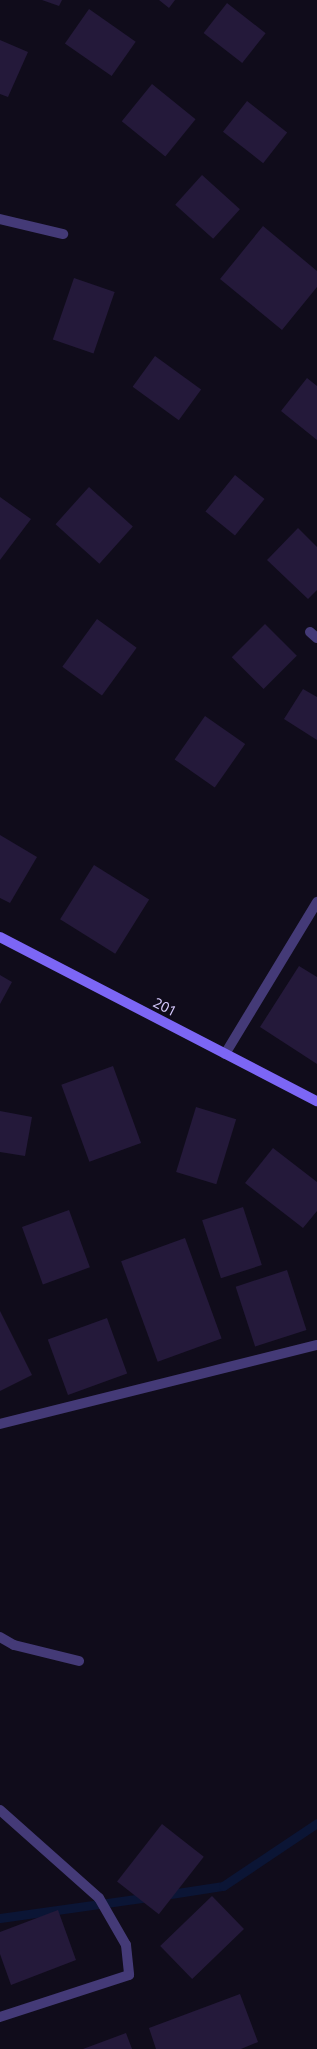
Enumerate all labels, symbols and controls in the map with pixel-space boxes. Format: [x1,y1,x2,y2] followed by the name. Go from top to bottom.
[150,994,180,1020] street label: 201

